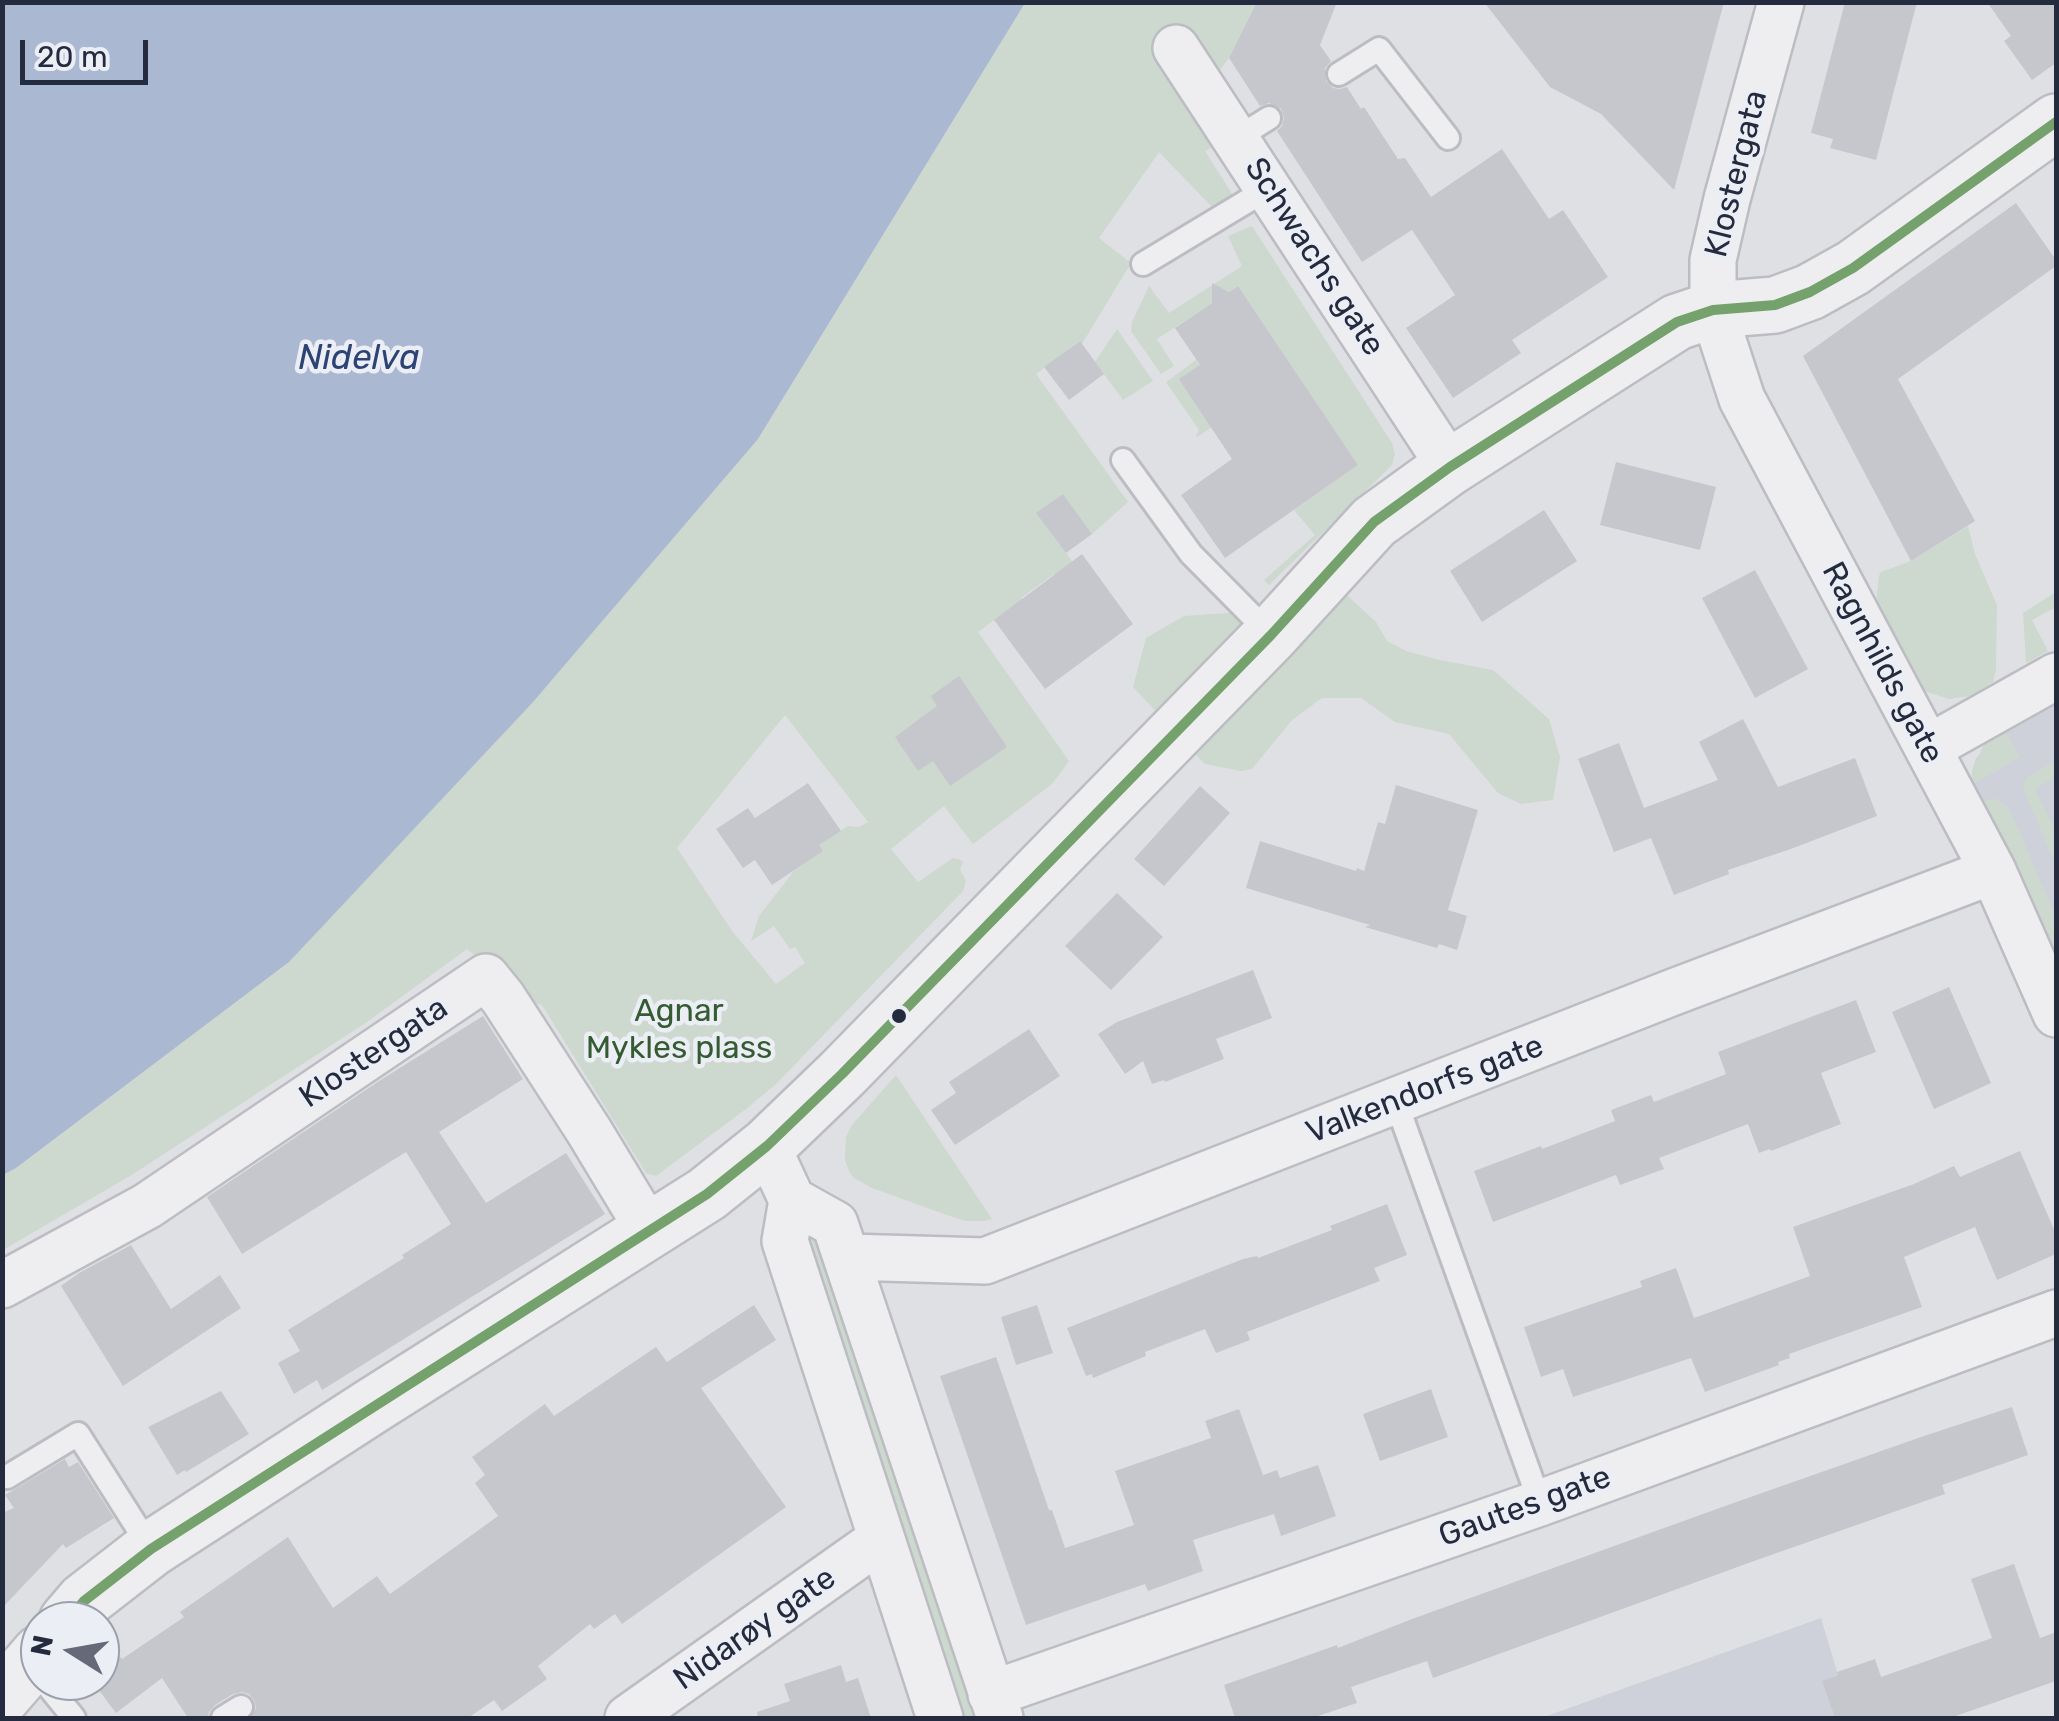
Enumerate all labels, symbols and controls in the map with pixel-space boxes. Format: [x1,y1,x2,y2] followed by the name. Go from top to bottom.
[25,20,152,82] scale bar
[37,39,108,75] text: 20 m
[1698,87,1776,261] street label: Klostergata
[1236,151,1392,363] street label: Schwachs gate
[298,338,420,380] water label: Nidelva
[1813,556,1951,770] street label: Ragnhilds gate
[292,989,456,1117] street label: Klostergata
[586,993,772,1068] park label: Agnar Mykles plass
[889,1006,909,1026] unlabelled marker
[1301,1027,1549,1153] street label: Valkendorfs gate
[1434,1458,1616,1556] street label: Gautes gate
[667,1559,843,1699] street label: Nidarøy gate
[20,1601,120,1701] north arrow
[24,1633,60,1659] text: N

